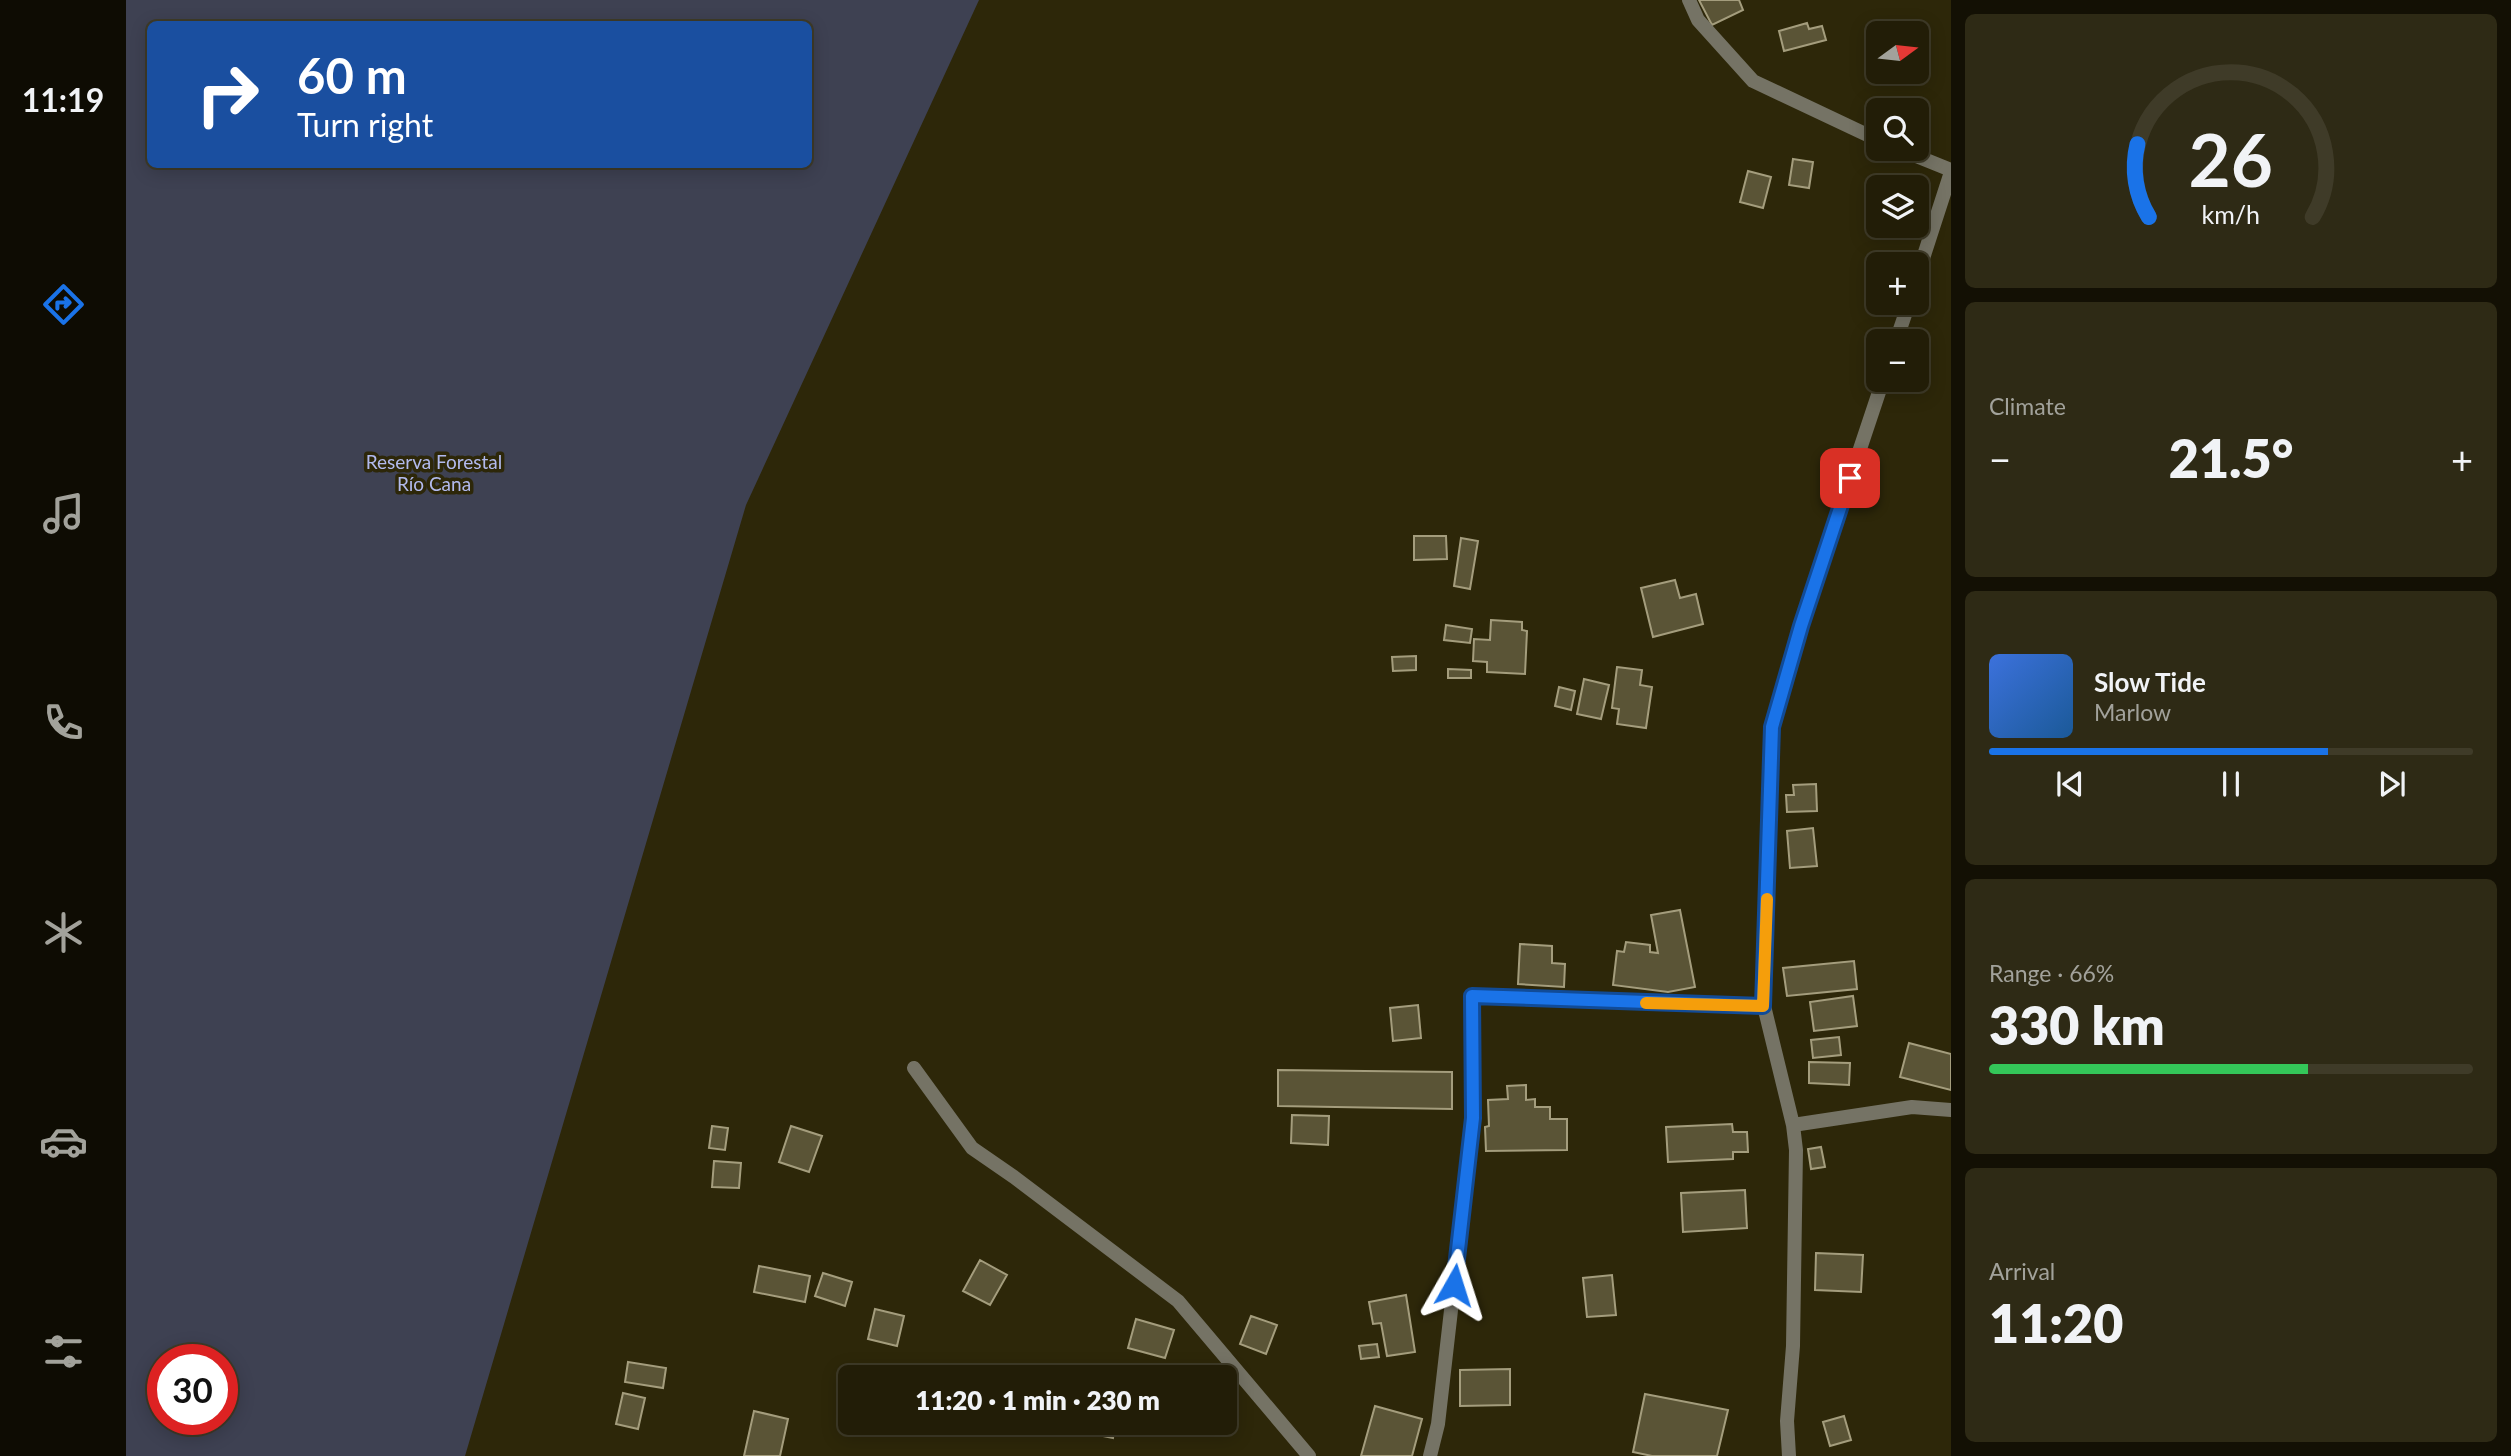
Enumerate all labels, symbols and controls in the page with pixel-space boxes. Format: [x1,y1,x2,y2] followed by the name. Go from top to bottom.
[1866,21,1928,84] north arrow
[1866,21,1929,392] map controls
[297,46,407,104] text: 60 m
[182,49,273,140] icon: right
[22,80,104,119] text: 11:19
[1866,98,1929,161] button: search
[297,105,433,144] text: Turn right
[2189,116,2273,204] text: 26
[1866,175,1929,238] button: layers
[2202,199,2260,229] text: km/h
[1866,252,1929,315] button: +
[39,280,88,329] icon: directions
[1866,329,1929,392] button: −
[1989,392,2066,420] text: Climate
[2169,427,2293,489] text: 21.5°
[1989,436,2011,482] text: −
[2451,436,2473,482] text: +
[1820,448,1880,508] pin
[366,450,502,495] park label: Reserva Forestal Río Cana
[1831,459,1869,497] icon: arrive
[39,489,88,538] icon: music
[2094,666,2206,698] text: Slow Tide
[39,698,88,747] icon: phone
[2094,698,2171,726] text: Marlow
[2051,765,2089,803] icon: previous
[2212,765,2250,803] icon: pause
[2373,765,2411,803] icon: next
[39,908,88,957] icon: climate
[1989,959,2114,987] text: Range · 66%
[1989,994,2165,1056] text: 330 km
[39,1117,88,1166] icon: car
[1417,1248,1491,1322] position arrow
[1989,1257,2055,1285] text: Arrival
[1989,1292,2123,1354] text: 11:20
[39,1327,88,1376] icon: filters
[147,1344,238,1435] speed limit sign: 30
[915,1384,1160,1416] text: 11:20 · 1 min · 230 m

